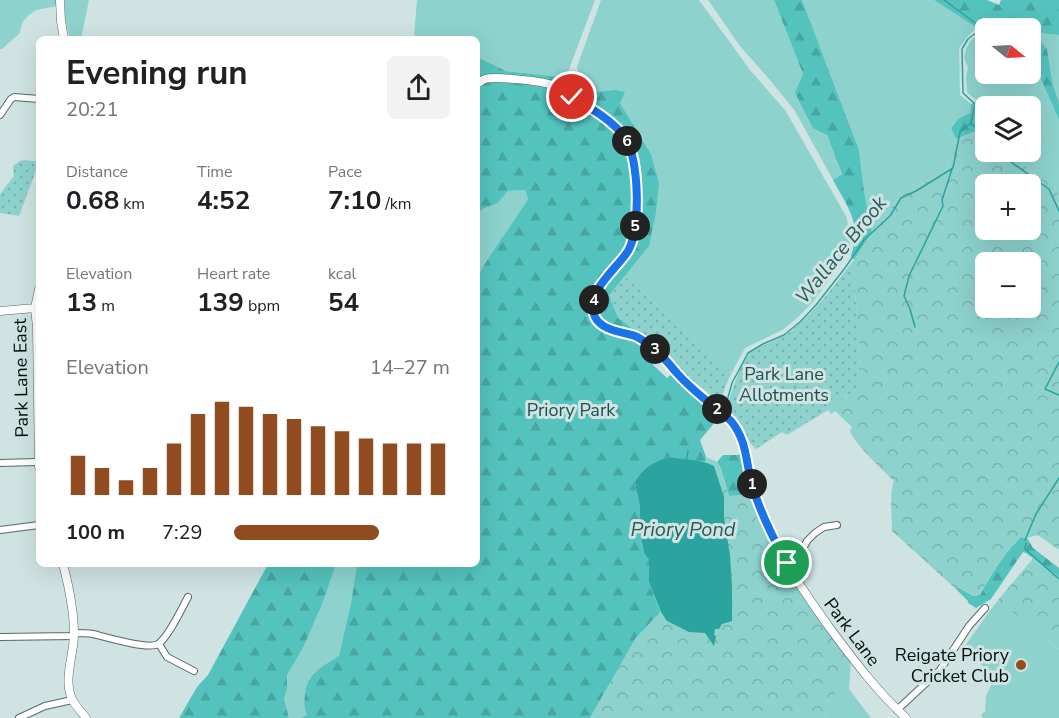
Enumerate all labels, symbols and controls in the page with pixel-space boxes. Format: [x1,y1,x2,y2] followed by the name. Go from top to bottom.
[975,18,1041,84] north arrow
[975,18,1041,318] map controls
[66,51,248,96] text: Evening run
[387,56,450,119] button: share
[546,71,597,122] pin
[555,80,588,113] icon: check
[66,96,119,123] text: 20:21
[975,96,1041,162] button: layers
[612,126,642,156] pin: 6
[622,130,632,152] text: 6
[66,161,128,183] text: Distance
[197,161,233,183] text: Time
[328,161,362,183] text: Pace
[975,174,1041,240] button: +
[66,183,119,218] text: 0.68
[197,183,250,218] text: 4:52
[328,183,381,218] text: 7:10
[789,190,894,310] water label: Wallace Brook
[119,193,145,215] text: km
[381,193,412,215] text: /km
[620,211,650,241] pin: 5
[630,215,640,237] text: 5
[975,252,1041,318] button: −
[66,263,132,285] text: Elevation
[197,263,270,285] text: Heart rate
[328,263,356,285] text: kcal
[66,285,97,320] text: 13
[197,285,244,320] text: 139
[328,285,359,320] text: 54
[579,285,609,315] pin: 4
[589,289,599,311] text: 4
[97,295,115,317] text: m
[244,295,280,317] text: bpm
[8,318,34,438] street label: Park Lane East
[640,334,670,364] pin: 3
[650,338,660,360] text: 3
[66,354,149,381] text: Elevation
[370,354,450,381] text: 14–27 m
[739,362,829,407] park label: Park Lane Allotments
[702,394,732,424] pin: 2
[527,398,616,422] park label: Priory Park
[712,398,722,420] text: 2
[737,469,767,499] pin: 1
[747,473,757,495] text: 1
[631,516,736,543] water label: Priory Pond
[66,519,125,546] text: 100 m
[162,519,203,546] text: 7:29
[761,537,812,588] pin
[770,546,803,579] icon: arrive
[818,593,886,671] street label: Park Lane
[895,643,1010,688] place label: Reigate Priory Cricket Club
[1014,658,1028,672] marker: Reigate Priory Cricket Club

